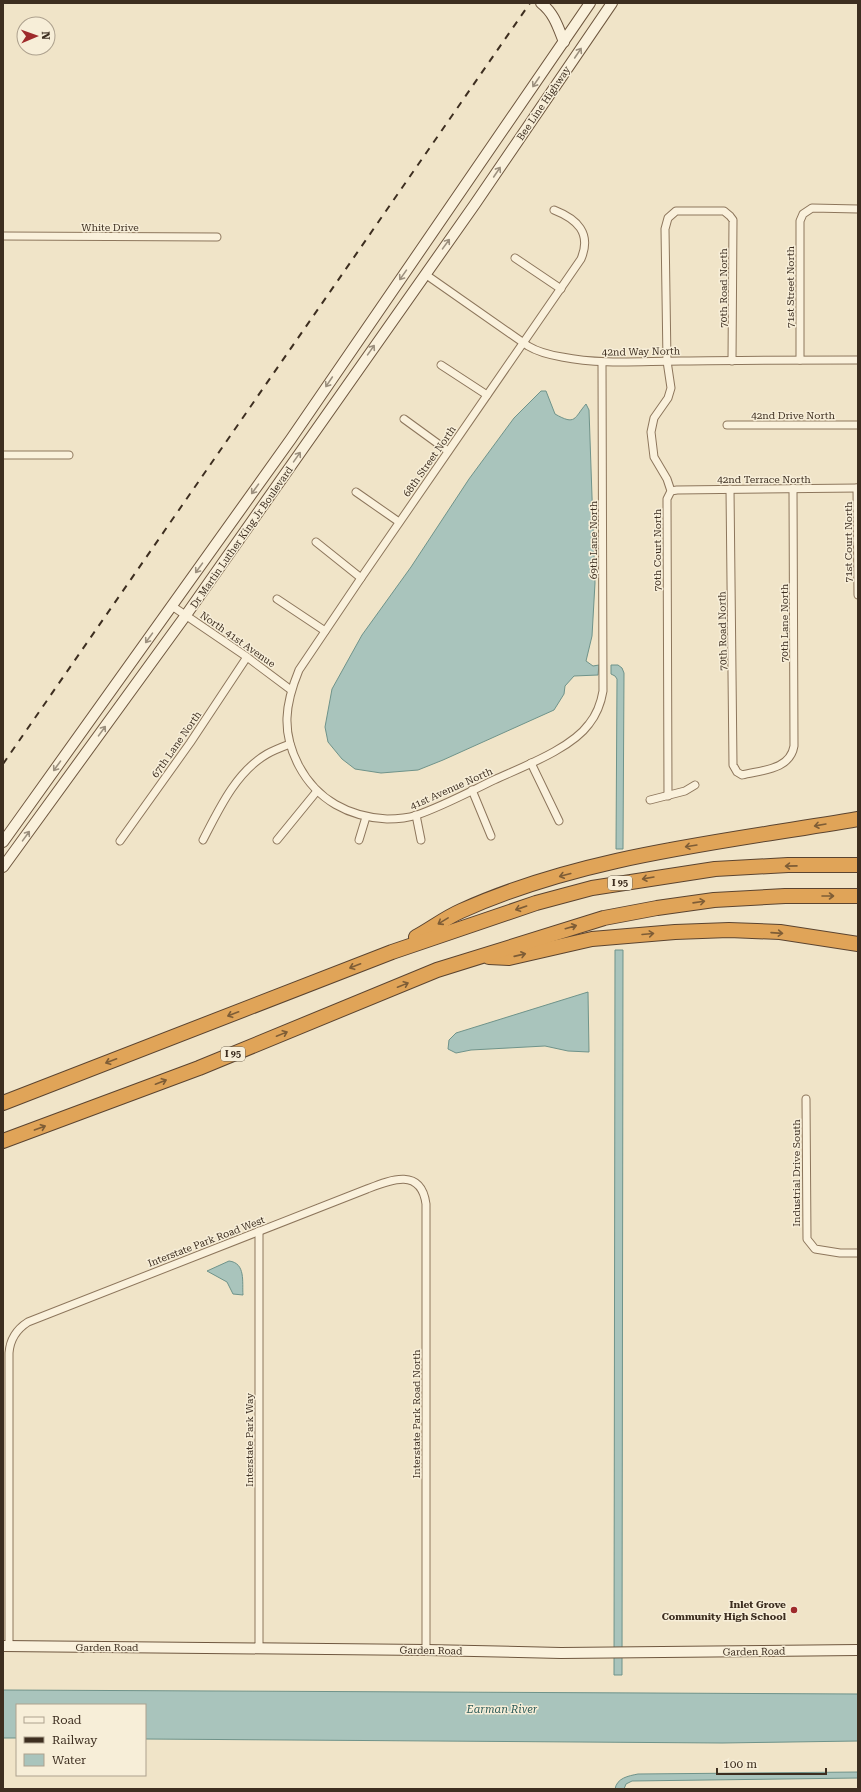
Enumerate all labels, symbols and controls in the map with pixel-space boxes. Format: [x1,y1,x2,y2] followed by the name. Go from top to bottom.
[16,16,56,56] north arrow
[39,31,52,41] text: N
[574,48,582,59] one-way arrow
[515,64,572,142] street label: Bee Line Highway
[532,76,541,87] one-way arrow
[493,167,501,178] one-way arrow
[81,222,139,233] street label: White Drive
[442,239,450,250] one-way arrow
[785,246,796,328] street label: 71st Street North
[718,248,729,328] street label: 70th Road North
[399,269,407,280] one-way arrow
[367,345,375,356] one-way arrow
[602,345,681,358] street label: 42nd Way North
[325,377,333,388] one-way arrow
[751,410,835,421] street label: 42nd Drive North
[401,423,458,499] street label: 68th Street North
[293,452,301,463] one-way arrow
[188,464,295,610] street label: Dr Martin Luther King Jr Boulevard
[717,474,811,485] street label: 42nd Terrace North
[251,483,259,494] one-way arrow
[588,500,599,579] street label: 69th Lane North
[843,501,854,582] street label: 71st Court North
[652,508,663,591] street label: 70th Court North
[195,562,203,573] one-way arrow
[779,583,790,662] street label: 70th Lane North
[716,591,729,671] street label: 70th Road North
[198,609,278,670] street label: North 41st Avenue
[145,632,153,643] one-way arrow
[149,709,204,780] street label: 67th Lane North
[98,725,106,736] one-way arrow
[53,760,61,771] one-way arrow
[408,765,495,812] street label: 41st Avenue North
[813,822,826,830] one-way arrow
[22,831,30,842] one-way arrow
[685,842,698,850] one-way arrow
[785,862,798,869] one-way arrow
[558,872,571,879] one-way arrow
[642,874,655,882] one-way arrow
[608,876,632,890] road number: I 95
[821,892,834,900] one-way arrow
[692,898,705,906] one-way arrow
[515,905,528,912] one-way arrow
[438,917,449,925] one-way arrow
[565,923,578,930] one-way arrow
[770,929,783,936] one-way arrow
[641,930,654,938] one-way arrow
[513,951,526,959] one-way arrow
[350,962,362,970] one-way arrow
[396,981,408,989] one-way arrow
[227,1010,239,1018] one-way arrow
[276,1030,288,1038] one-way arrow
[221,1047,245,1061] road number: I 95
[106,1057,118,1065] one-way arrow
[155,1078,167,1086] one-way arrow
[791,1119,802,1227] street label: Industrial Drive South
[33,1123,45,1131] one-way arrow
[146,1214,266,1269] street label: Interstate Park Road West
[411,1349,422,1478] street label: Interstate Park Road North
[244,1393,255,1487] street label: Interstate Park Way
[662,1599,787,1622] place label: Inlet Grove Community High School
[789,1605,799,1615] marker: Inlet Grove Community High School
[76,1642,139,1653] street label: Garden Road
[399,1644,463,1657] street label: Garden Road
[723,1645,786,1658] street label: Garden Road
[466,1703,538,1716] water label: Earman River
[16,1704,146,1776] legend
[52,1713,82,1727] text: Road
[52,1733,98,1747] text: Railway
[717,1750,826,1776] scale bar
[52,1753,86,1767] text: Water
[723,1757,757,1771] text: 100 m

